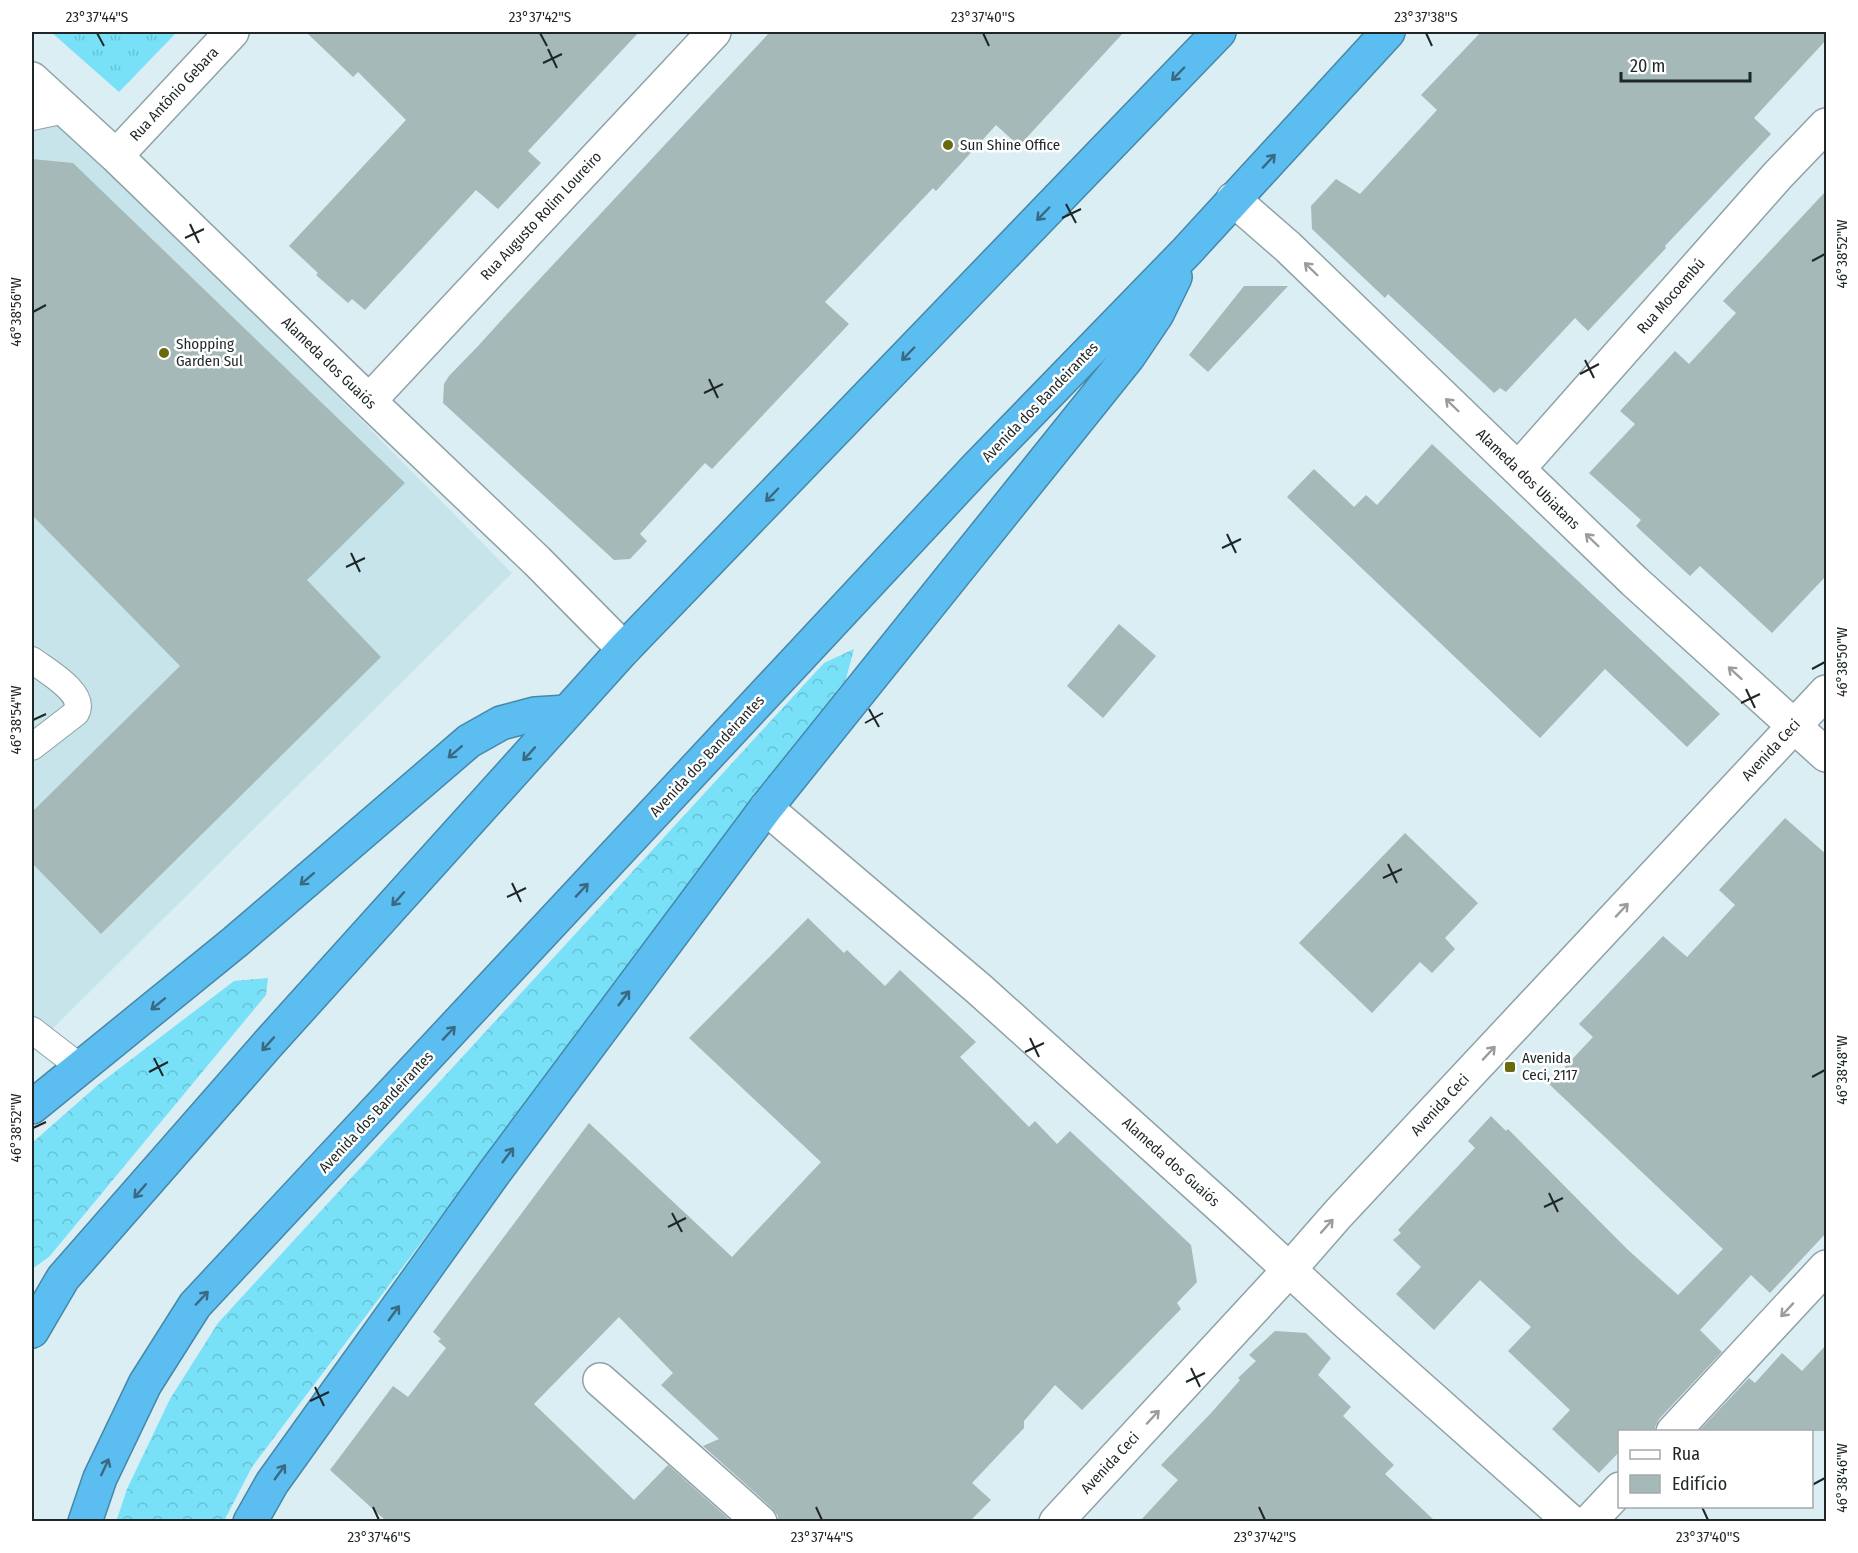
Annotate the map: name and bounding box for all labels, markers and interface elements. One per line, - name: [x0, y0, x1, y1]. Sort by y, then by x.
- text: 23°37'44"S: [66, 8, 128, 26]
- text: 23°37'42"S: [509, 8, 571, 26]
- text: 23°37'40"S: [951, 8, 1015, 26]
- text: 23°37'38"S: [1394, 8, 1458, 26]
- street label: Rua Antônio Gebara: [126, 43, 222, 145]
- scale bar: [1621, 45, 1750, 83]
- text: 20 m: [1630, 55, 1665, 77]
- one-way arrow: [1171, 66, 1186, 81]
- place label: Sun Shine Office: [960, 136, 1060, 154]
- marker: Sun Shine Office: [941, 138, 955, 152]
- street label: Rua Augusto Rolim Loureiro: [477, 148, 605, 284]
- one-way arrow: [1261, 154, 1275, 169]
- one-way arrow: [1036, 207, 1050, 222]
- text: 46°38'52"W: [1833, 220, 1851, 288]
- street label: Rua Mocoembú: [1633, 255, 1709, 337]
- one-way arrow: [1304, 262, 1319, 277]
- text: 46°38'56"W: [7, 277, 25, 347]
- street label: Alameda dos Guaiós: [278, 313, 380, 413]
- place label: Shopping Garden Sul: [176, 335, 243, 370]
- street label: Avenida dos Bandeirantes: [978, 338, 1102, 466]
- marker: Shopping Garden Sul: [157, 346, 171, 360]
- one-way arrow: [900, 347, 915, 362]
- one-way arrow: [1444, 397, 1459, 412]
- street label: Alameda dos Ubiatans: [1472, 425, 1584, 533]
- one-way arrow: [765, 487, 779, 502]
- one-way arrow: [1584, 533, 1599, 547]
- text: 46°38'50"W: [1833, 627, 1851, 697]
- one-way arrow: [1728, 666, 1743, 680]
- text: 46°38'54"W: [7, 686, 25, 754]
- street label: Avenida dos Bandeirantes: [646, 692, 768, 820]
- street label: Avenida Ceci: [1738, 716, 1804, 784]
- one-way arrow: [448, 745, 463, 759]
- one-way arrow: [522, 746, 536, 761]
- one-way arrow: [300, 872, 315, 886]
- one-way arrow: [575, 883, 589, 898]
- one-way arrow: [391, 891, 405, 906]
- one-way arrow: [1615, 903, 1629, 918]
- one-way arrow: [618, 991, 630, 1007]
- one-way arrow: [150, 997, 166, 1010]
- one-way arrow: [442, 1025, 456, 1040]
- text: 46°38'48"W: [1833, 1035, 1851, 1105]
- one-way arrow: [261, 1036, 275, 1051]
- one-way arrow: [1482, 1045, 1496, 1060]
- street label: Avenida dos Bandeirantes: [315, 1048, 437, 1176]
- place label: Avenida Ceci, 2117: [1522, 1049, 1577, 1084]
- marker: Avenida Ceci, 2117: [1503, 1060, 1517, 1074]
- street label: Avenida Ceci: [1407, 1071, 1473, 1139]
- text: 46°38'52"W: [7, 1094, 25, 1162]
- street label: Alameda dos Guaiós: [1119, 1114, 1223, 1210]
- one-way arrow: [501, 1147, 514, 1163]
- one-way arrow: [133, 1183, 147, 1198]
- one-way arrow: [1321, 1218, 1334, 1234]
- one-way arrow: [195, 1291, 209, 1306]
- one-way arrow: [1779, 1302, 1794, 1317]
- one-way arrow: [388, 1306, 400, 1322]
- one-way arrow: [1145, 1410, 1159, 1425]
- street label: Avenida Ceci: [1077, 1429, 1143, 1497]
- legend: [1618, 1430, 1813, 1508]
- text: Rua: [1672, 1443, 1700, 1465]
- text: 46°38'46"W: [1833, 1443, 1851, 1513]
- one-way arrow: [100, 1458, 112, 1476]
- one-way arrow: [274, 1464, 286, 1480]
- text: Edifício: [1672, 1473, 1727, 1495]
- text: 23°37'46"S: [347, 1528, 411, 1546]
- text: 23°37'44"S: [791, 1528, 853, 1546]
- text: 23°37'42"S: [1234, 1528, 1296, 1546]
- text: 23°37'40"S: [1676, 1528, 1740, 1546]

